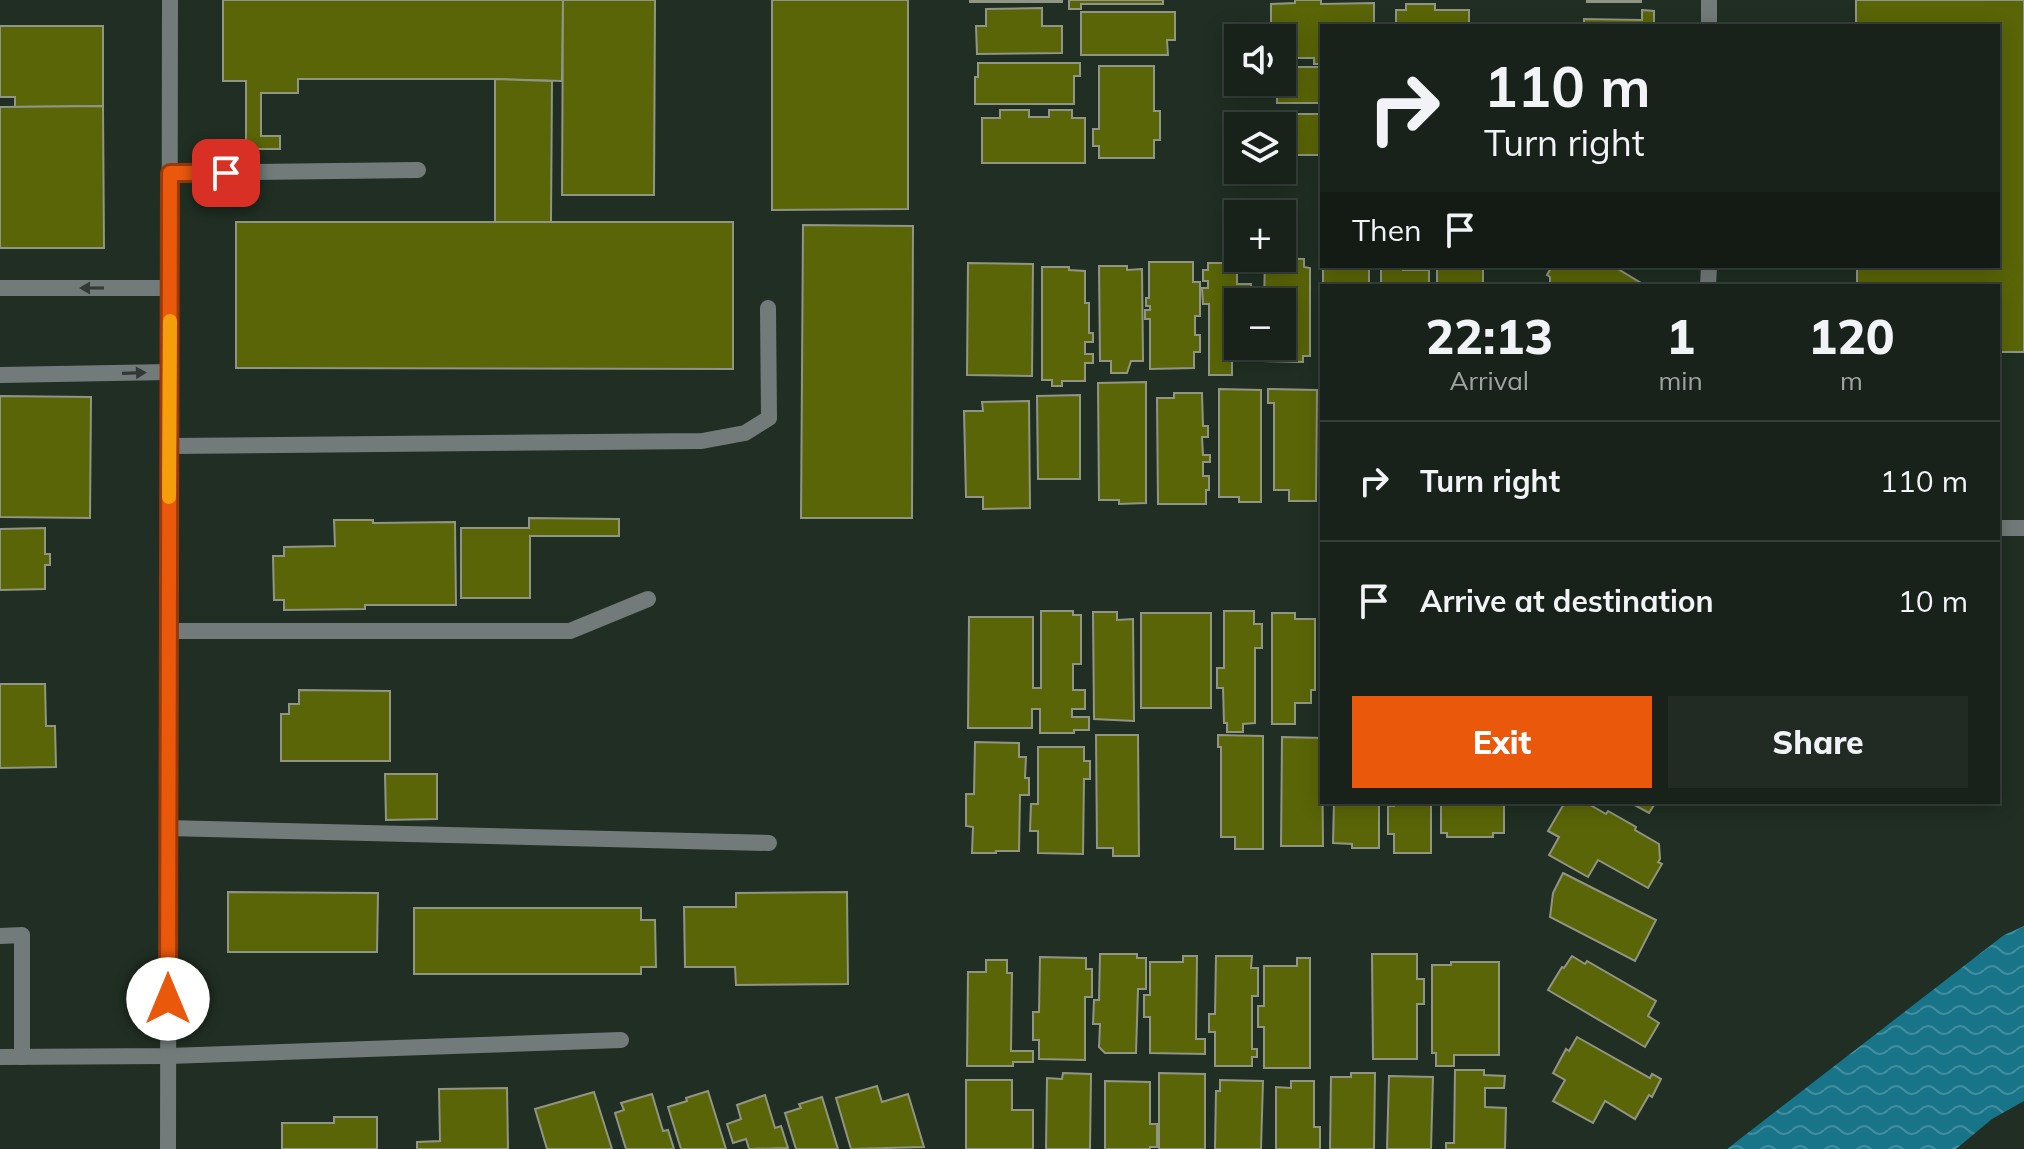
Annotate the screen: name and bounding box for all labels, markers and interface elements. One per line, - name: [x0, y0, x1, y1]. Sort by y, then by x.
- map controls: [1224, 24, 1296, 360]
- button: sound: [1224, 24, 1296, 96]
- text: 110 m: [1484, 51, 1651, 121]
- icon: right: [1352, 56, 1456, 160]
- button: layers: [1224, 112, 1296, 184]
- text: Turn right: [1484, 120, 1645, 165]
- pin: [192, 139, 260, 207]
- icon: arrive: [204, 151, 248, 195]
- button: +: [1224, 200, 1296, 272]
- icon: arrive: [1438, 208, 1482, 252]
- text: Then: [1352, 211, 1422, 249]
- one-way arrow: [79, 282, 104, 294]
- button: −: [1224, 288, 1296, 360]
- text: 22:13: [1425, 306, 1553, 366]
- text: 1: [1666, 306, 1695, 366]
- text: 120: [1808, 306, 1895, 366]
- text: Arrival: [1449, 364, 1529, 397]
- text: min: [1659, 364, 1703, 397]
- text: m: [1840, 364, 1863, 397]
- one-way arrow: [122, 366, 147, 379]
- icon: right: [1352, 459, 1396, 503]
- text: Turn right: [1420, 462, 1560, 500]
- text: 110 m: [1880, 462, 1968, 500]
- icon: arrive: [1352, 579, 1396, 623]
- text: Arrive at destination: [1420, 582, 1714, 620]
- text: 10 m: [1898, 582, 1968, 620]
- button: Exit: [1352, 696, 1652, 788]
- button: Share: [1668, 696, 1968, 788]
- position arrow: [126, 957, 210, 1041]

